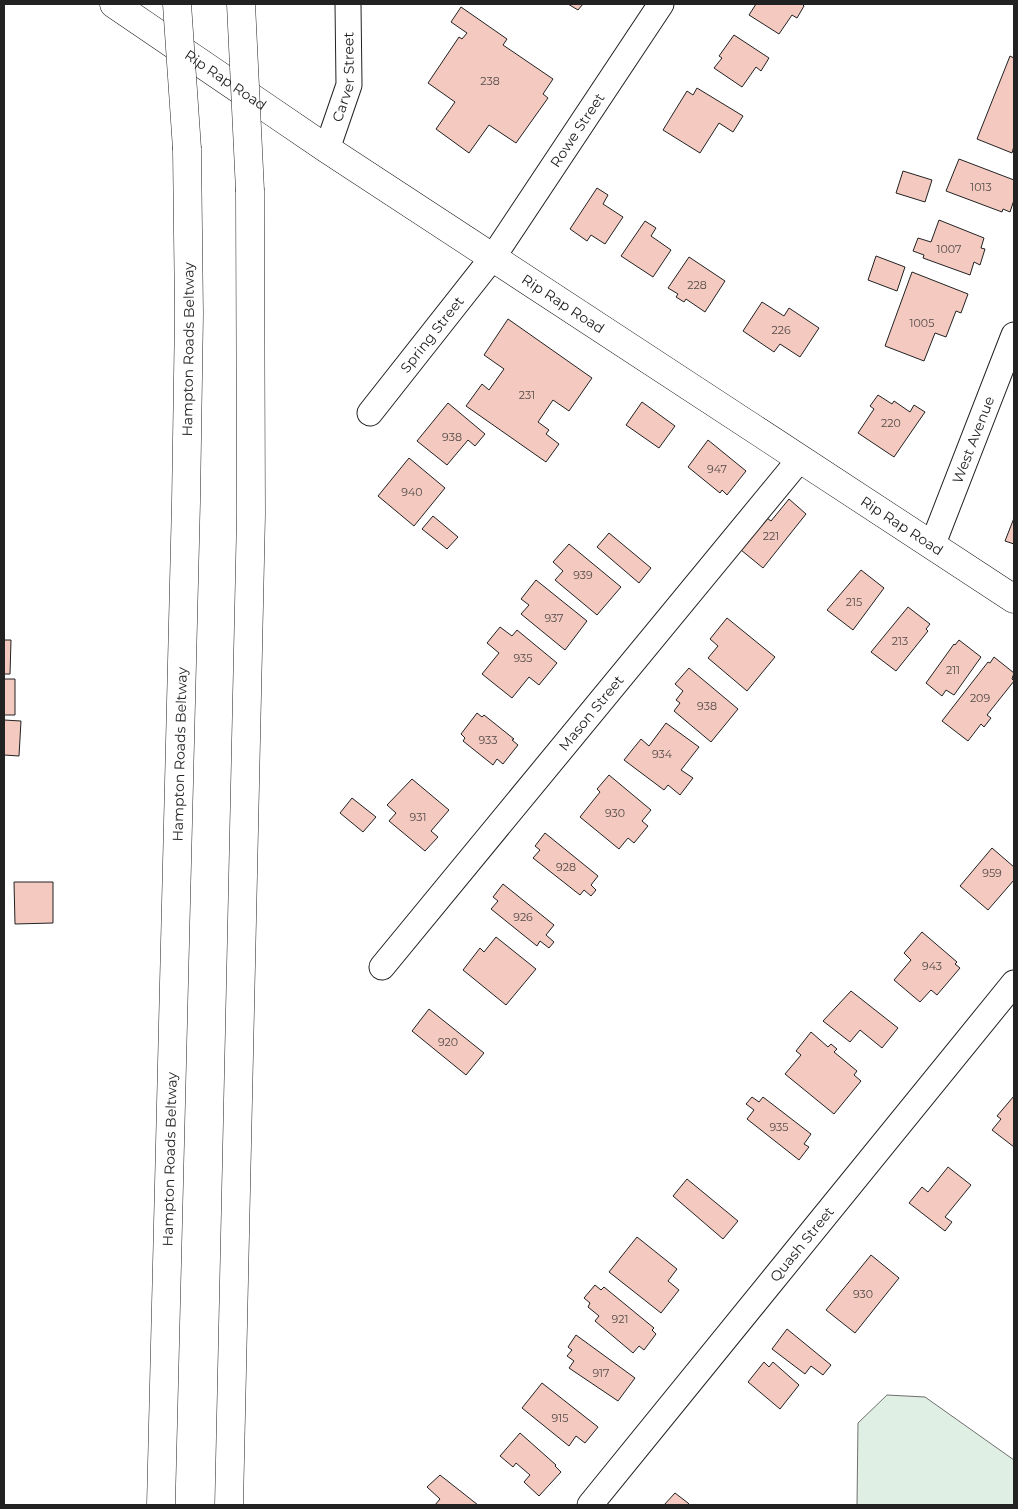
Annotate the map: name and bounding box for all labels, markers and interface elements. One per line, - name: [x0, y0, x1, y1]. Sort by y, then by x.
- street label: Carver Street: [328, 32, 358, 124]
- street label: Rip Rap Road: [181, 46, 270, 114]
- house number: 238: [480, 74, 500, 88]
- street label: Rowe Street: [546, 89, 609, 171]
- house number: 1013: [970, 180, 992, 194]
- house number: 1007: [937, 242, 961, 256]
- street label: Hampton Roads Beltway: [178, 262, 198, 437]
- street label: Rip Rap Road: [518, 270, 608, 337]
- house number: 228: [687, 278, 707, 292]
- street label: Spring Street: [396, 292, 468, 376]
- house number: 1005: [910, 316, 934, 330]
- house number: 226: [771, 323, 791, 337]
- house number: 231: [519, 388, 535, 402]
- street label: West Avenue: [948, 393, 998, 486]
- house number: 220: [881, 416, 901, 430]
- house number: 938: [442, 430, 462, 444]
- house number: 947: [707, 462, 727, 476]
- house number: 940: [401, 485, 423, 499]
- street label: Rip Rap Road: [857, 492, 947, 559]
- house number: 221: [763, 529, 779, 543]
- house number: 939: [573, 568, 593, 582]
- house number: 215: [846, 595, 862, 609]
- house number: 937: [544, 611, 564, 625]
- house number: 213: [892, 634, 908, 648]
- house number: 935: [514, 651, 532, 665]
- house number: 211: [946, 663, 960, 677]
- street label: Hampton Roads Beltway: [169, 666, 191, 842]
- street label: Mason Street: [555, 671, 628, 754]
- house number: 209: [970, 691, 990, 705]
- house number: 938: [697, 699, 717, 713]
- house number: 933: [479, 733, 497, 747]
- house number: 934: [652, 747, 673, 761]
- house number: 930: [605, 806, 625, 820]
- house number: 931: [410, 810, 426, 824]
- house number: 928: [556, 860, 576, 874]
- house number: 959: [982, 866, 1002, 880]
- house number: 926: [513, 910, 533, 924]
- house number: 943: [922, 959, 942, 973]
- house number: 920: [438, 1035, 458, 1049]
- street label: Hampton Roads Beltway: [158, 1071, 181, 1246]
- house number: 935: [770, 1120, 788, 1134]
- street label: Quash Street: [766, 1203, 838, 1285]
- house number: 930: [853, 1287, 873, 1301]
- house number: 921: [612, 1312, 628, 1326]
- house number: 917: [592, 1366, 610, 1380]
- house number: 915: [552, 1411, 568, 1425]

